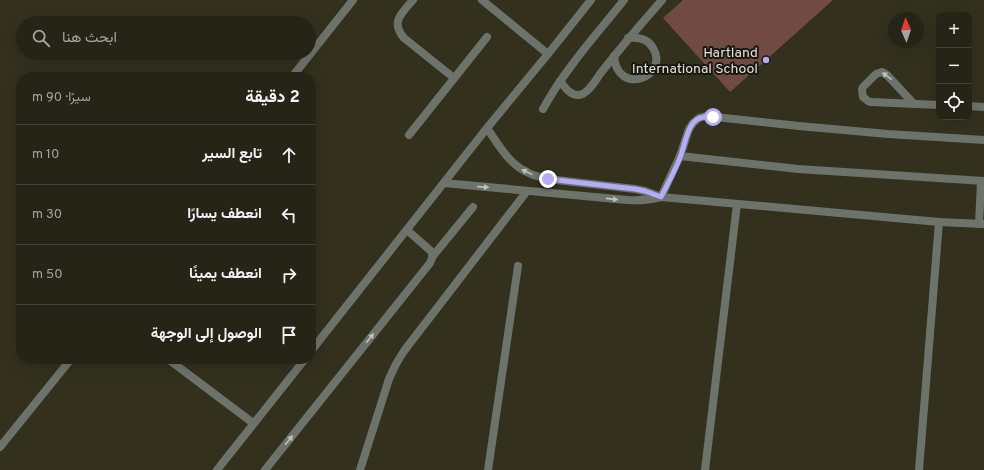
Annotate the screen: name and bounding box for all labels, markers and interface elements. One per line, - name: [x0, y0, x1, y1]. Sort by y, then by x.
- north arrow: [888, 12, 924, 48]
- map controls: [936, 12, 972, 120]
- button: +: [936, 12, 972, 48]
- search box: [16, 16, 316, 60]
- icon: search: [30, 27, 52, 49]
- text: ابحث هنا: [62, 29, 117, 48]
- place label: Hartland International School: [632, 45, 758, 78]
- button: −: [936, 48, 972, 84]
- marker: Hartland International School: [761, 55, 771, 65]
- one-way arrow: [881, 72, 892, 80]
- button: locate: [936, 84, 972, 120]
- text: 2 دقيقة: [245, 87, 300, 109]
- text: سيرًا · 90 m: [32, 90, 91, 106]
- route start: [704, 108, 722, 126]
- icon: ahead: [278, 144, 300, 166]
- text: تابع السير: [202, 145, 262, 164]
- text: 10 m: [32, 147, 59, 163]
- one-way arrow: [521, 169, 533, 175]
- route end: [539, 170, 557, 188]
- one-way arrow: [477, 183, 489, 190]
- one-way arrow: [606, 196, 618, 202]
- icon: left: [278, 204, 300, 226]
- text: انعطف يسارًا: [187, 205, 262, 224]
- text: 30 m: [32, 207, 62, 223]
- icon: right: [278, 264, 300, 286]
- text: انعطف يمينًا: [189, 265, 262, 284]
- text: 50 m: [32, 267, 62, 283]
- icon: arrive: [278, 324, 300, 346]
- text: الوصول إلى الوجهة: [151, 325, 262, 344]
- one-way arrow: [366, 332, 375, 343]
- one-way arrow: [285, 434, 294, 445]

